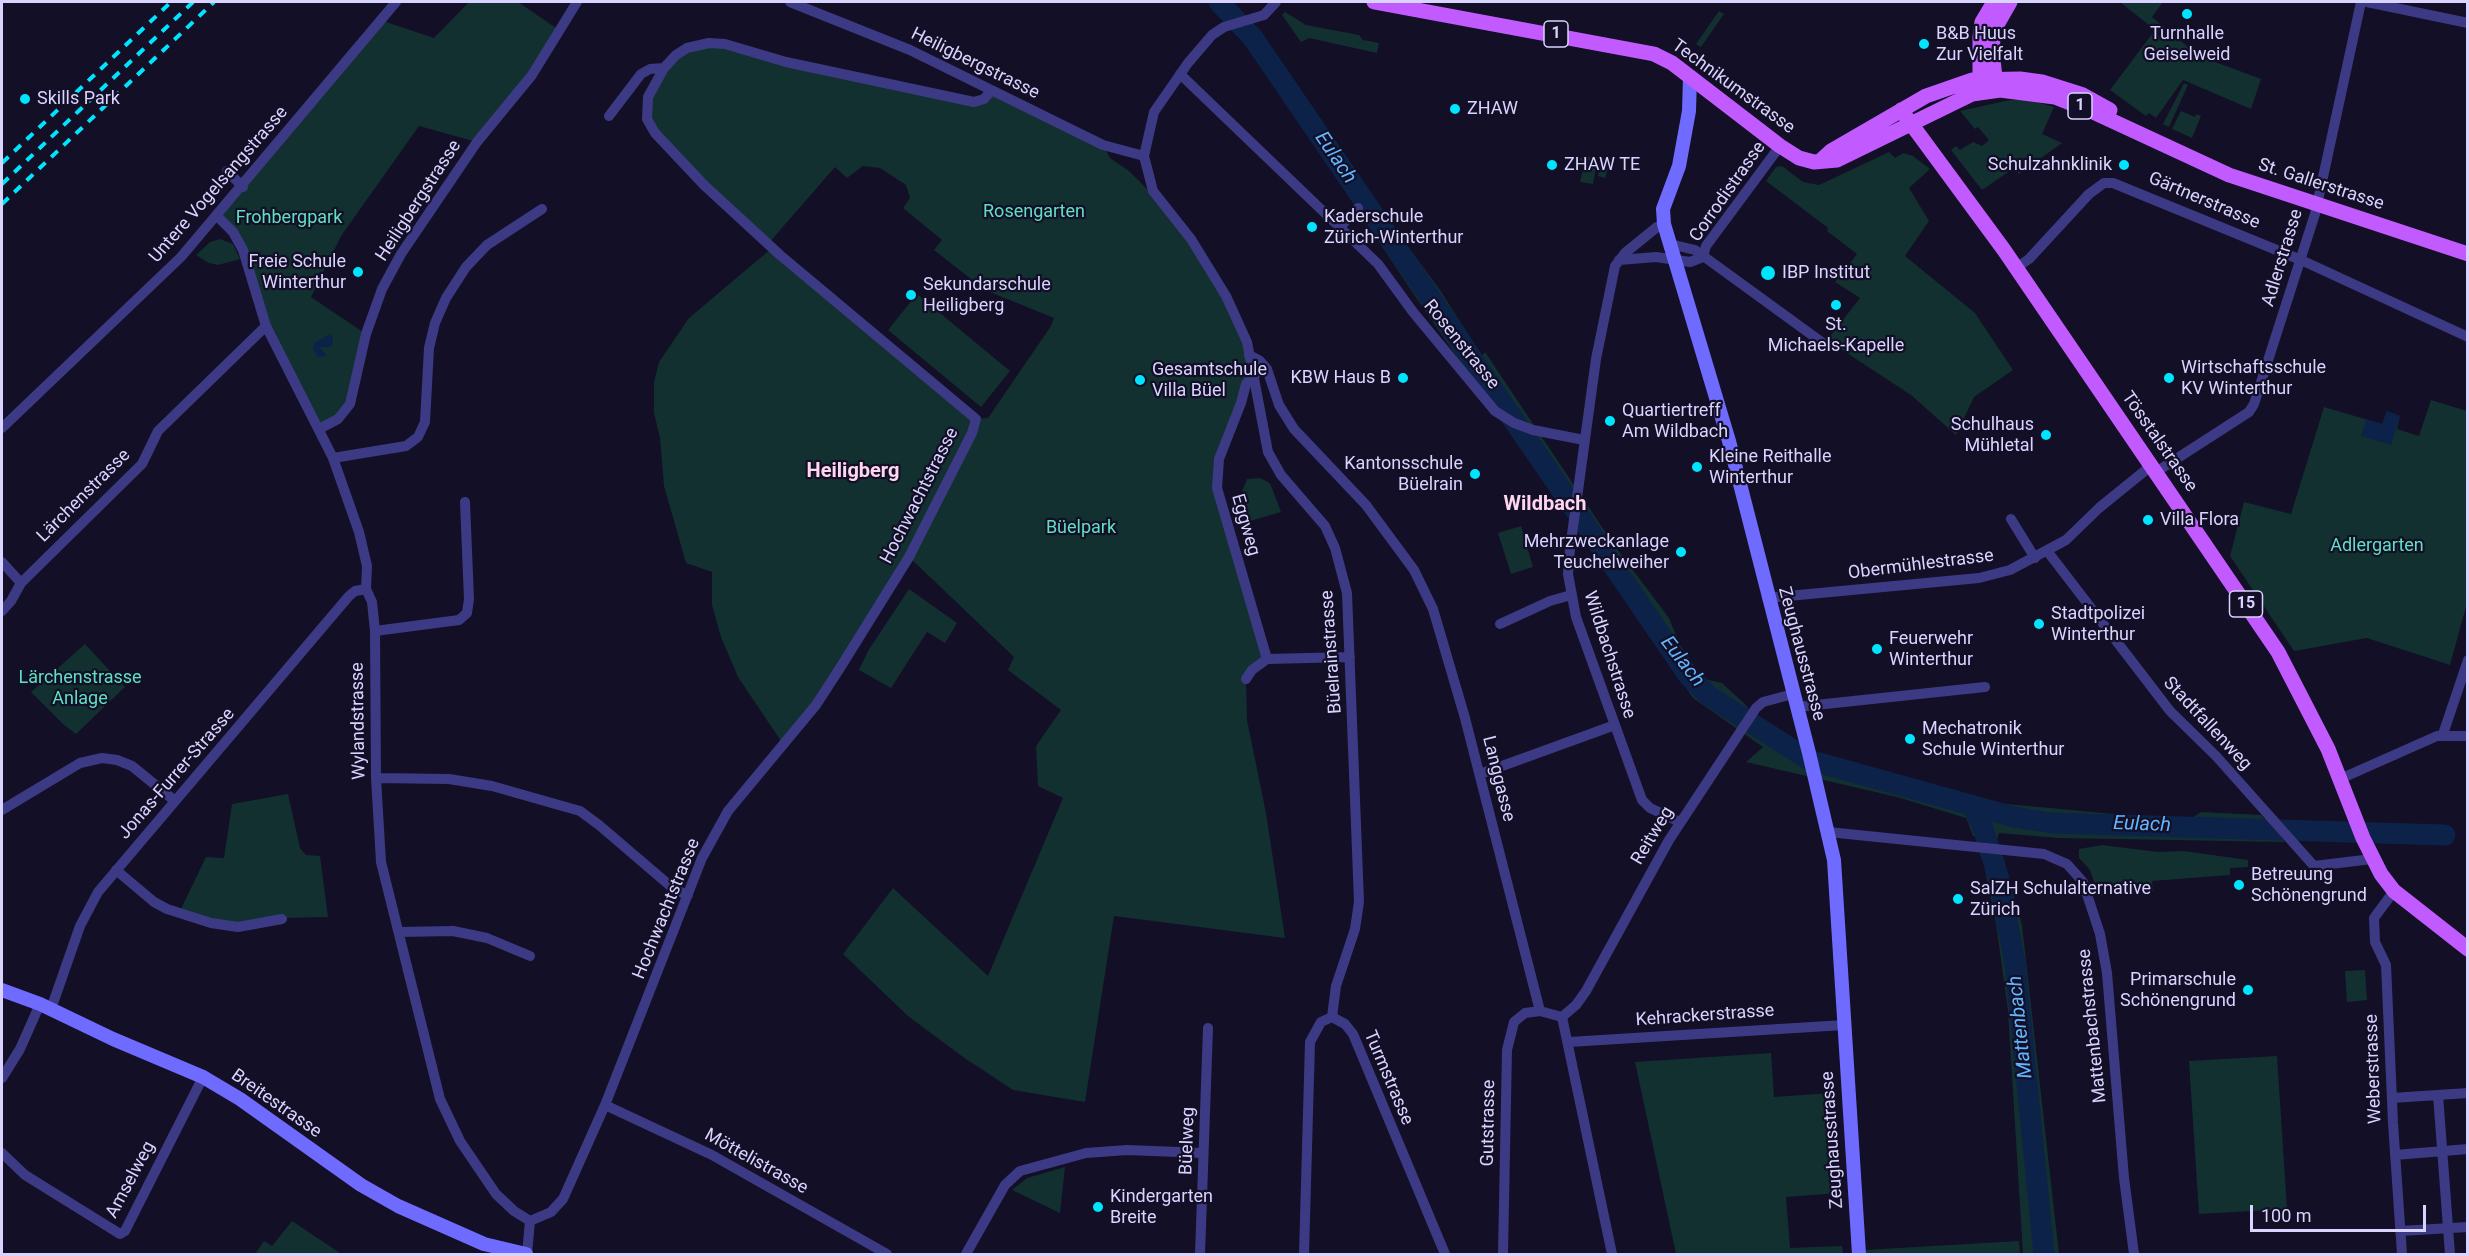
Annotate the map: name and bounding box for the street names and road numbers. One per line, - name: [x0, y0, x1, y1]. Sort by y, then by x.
- road number: 1: [1544, 21, 1568, 47]
- street label: Heiligbergstrasse: [907, 24, 1043, 104]
- street label: Technikumstrasse: [1667, 35, 1799, 139]
- road number: 1: [2068, 93, 2092, 119]
- street label: Untere Vogelsangstrasse: [145, 102, 293, 268]
- street label: Heiligbergstrasse: [372, 136, 466, 266]
- street label: Corrodistrasse: [1685, 138, 1771, 246]
- street label: St. Gallerstrasse: [2255, 154, 2387, 216]
- street label: Gärtnerstrasse: [2145, 168, 2263, 234]
- street label: Adlerstrasse: [2258, 207, 2308, 309]
- street label: Rosenstrasse: [1418, 296, 1504, 394]
- street label: Tösstalstrasse: [2116, 388, 2202, 496]
- street label: Hochwachtstrasse: [876, 424, 964, 568]
- street label: Lärchenstrasse: [33, 445, 135, 547]
- street label: Eggweg: [1226, 492, 1264, 558]
- street label: Obermühlestrasse: [1847, 545, 1995, 585]
- street label: Zeughausstrasse: [1773, 585, 1829, 723]
- street label: Wildbachstrasse: [1578, 588, 1640, 722]
- street label: Büelrainstrasse: [1317, 590, 1347, 714]
- road number: 15: [2230, 591, 2262, 617]
- street label: Wylandstrasse: [347, 662, 371, 780]
- street label: Stadtfallenweg: [2158, 673, 2256, 775]
- street label: Jonas-Furrer-Strasse: [114, 704, 240, 844]
- street label: Langgasse: [1477, 734, 1519, 824]
- street label: Reitweg: [1627, 803, 1679, 869]
- street label: Hochwachtstrasse: [629, 835, 705, 983]
- street label: Mattenbachstrasse: [2074, 948, 2112, 1104]
- street label: Kehrackerstrasse: [1635, 1000, 1775, 1032]
- street label: Weberstrasse: [2361, 1014, 2387, 1124]
- street label: Turmstrasse: [1358, 1027, 1418, 1129]
- street label: Breitestrasse: [227, 1065, 325, 1143]
- street label: Zeughausstrasse: [1817, 1070, 1849, 1210]
- street label: Gutstrasse: [1477, 1079, 1501, 1167]
- street label: Büelweg: [1176, 1107, 1200, 1175]
- street label: Möttelistrasse: [701, 1125, 811, 1199]
- street label: Amselweg: [102, 1138, 160, 1222]

